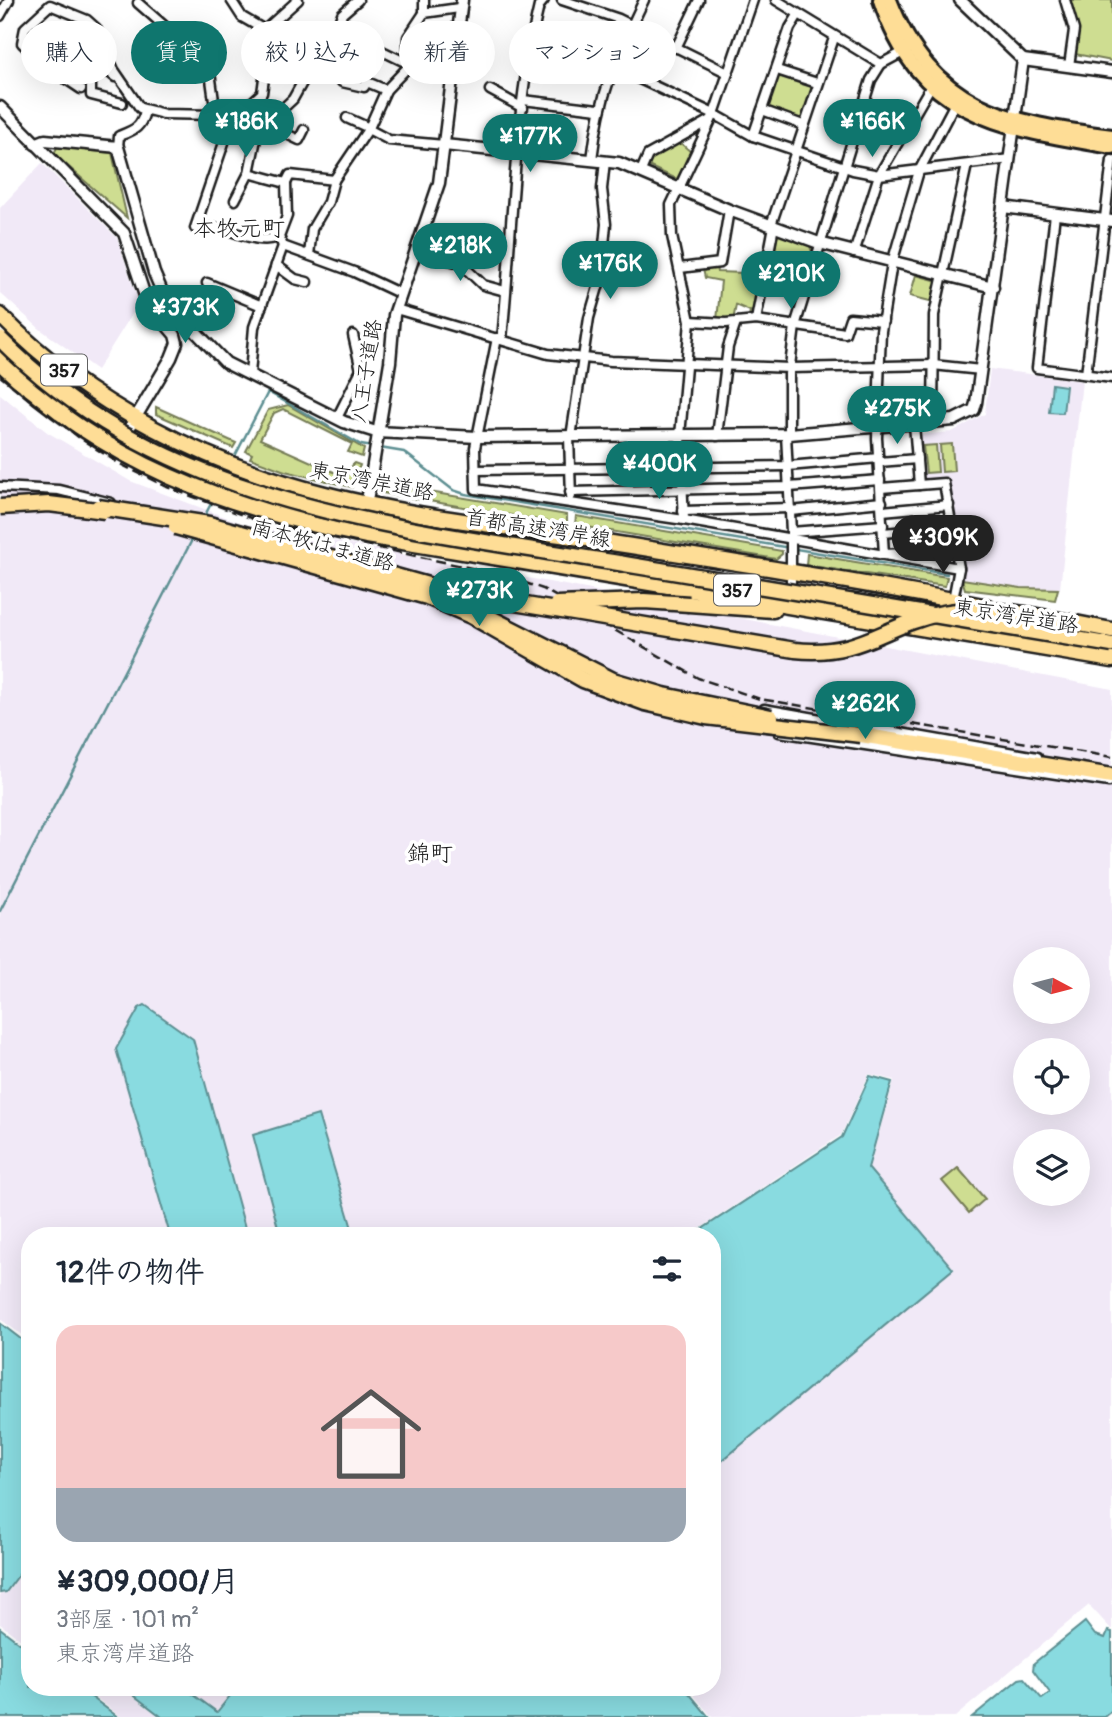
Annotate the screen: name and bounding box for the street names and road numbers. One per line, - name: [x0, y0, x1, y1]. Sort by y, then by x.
- street label: 八王子道路: [345, 317, 388, 425]
- road number: 357: [41, 354, 87, 386]
- street label: 東京湾岸道路: [307, 456, 436, 507]
- street label: 首都高速湾岸線: [463, 504, 613, 553]
- street label: 南本牧はま道路: [248, 513, 397, 578]
- road number: 357: [714, 575, 760, 606]
- street label: 東京湾岸道路: [952, 593, 1080, 640]

